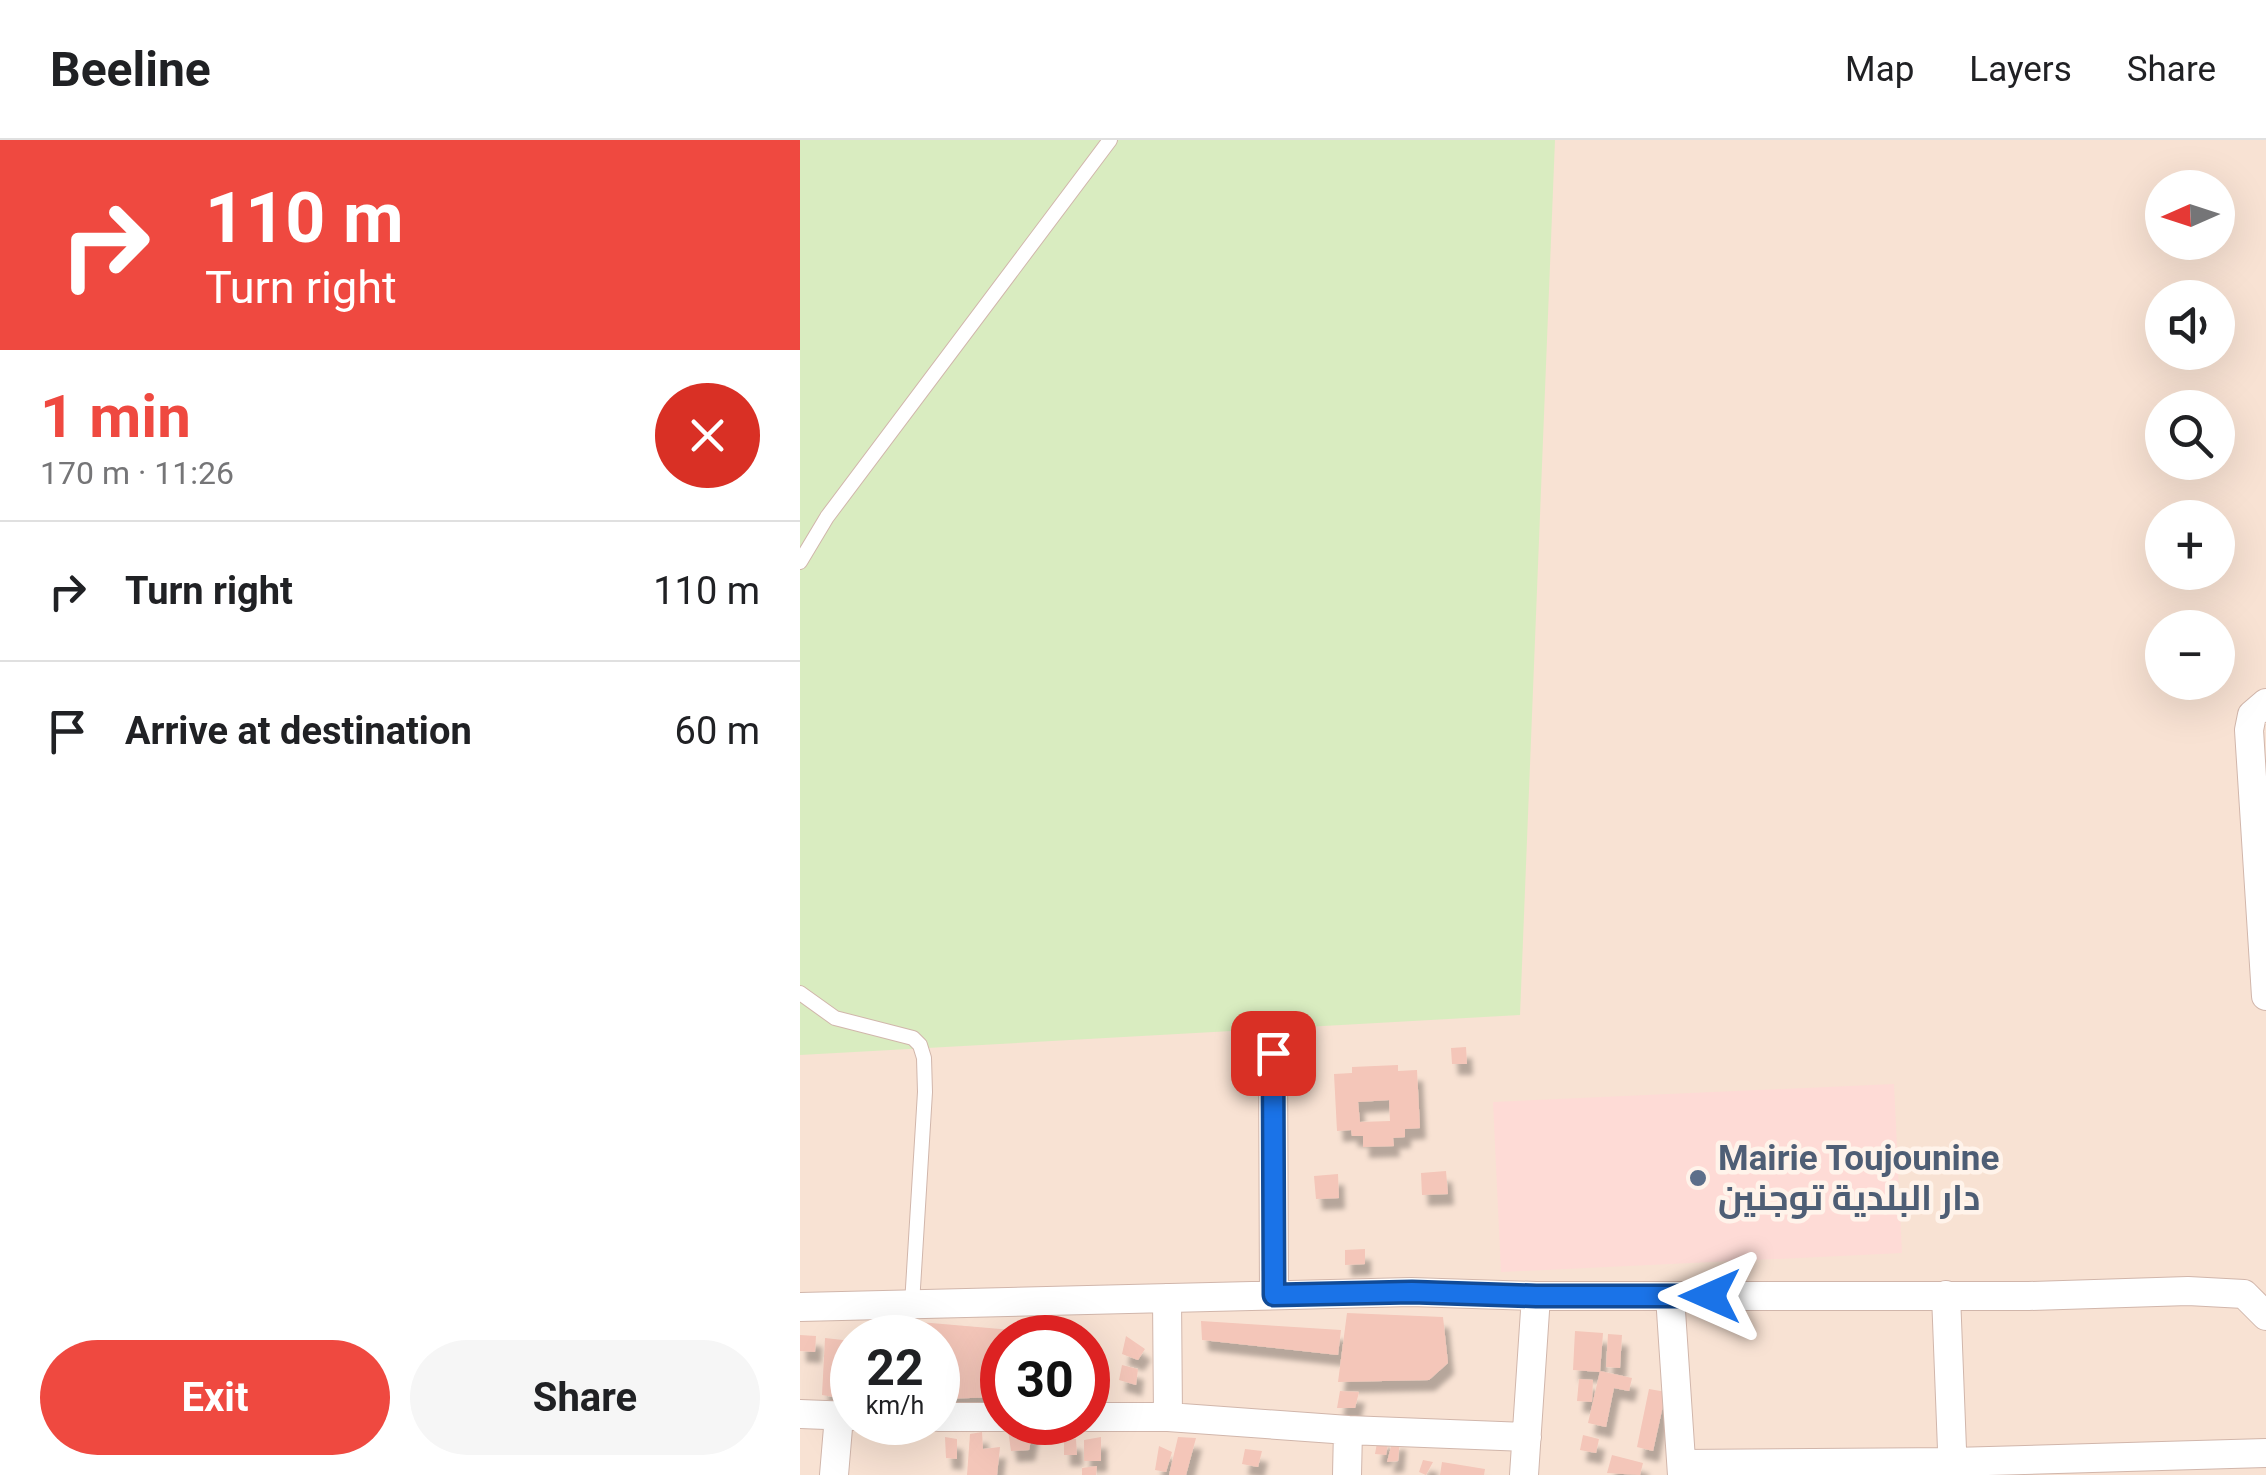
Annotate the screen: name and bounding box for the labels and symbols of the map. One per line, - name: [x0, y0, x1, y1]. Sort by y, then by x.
- north arrow: [2145, 170, 2235, 260]
- pin: [1231, 1011, 1316, 1096]
- place label: Mairie Toujounine دار البلدية توجنين: [1718, 1138, 1999, 1219]
- marker: Mairie Toujounine دار البلدية توجنين: [1687, 1167, 1709, 1189]
- position arrow: [1658, 1244, 1762, 1348]
- speed limit sign: 30: [980, 1315, 1110, 1445]

